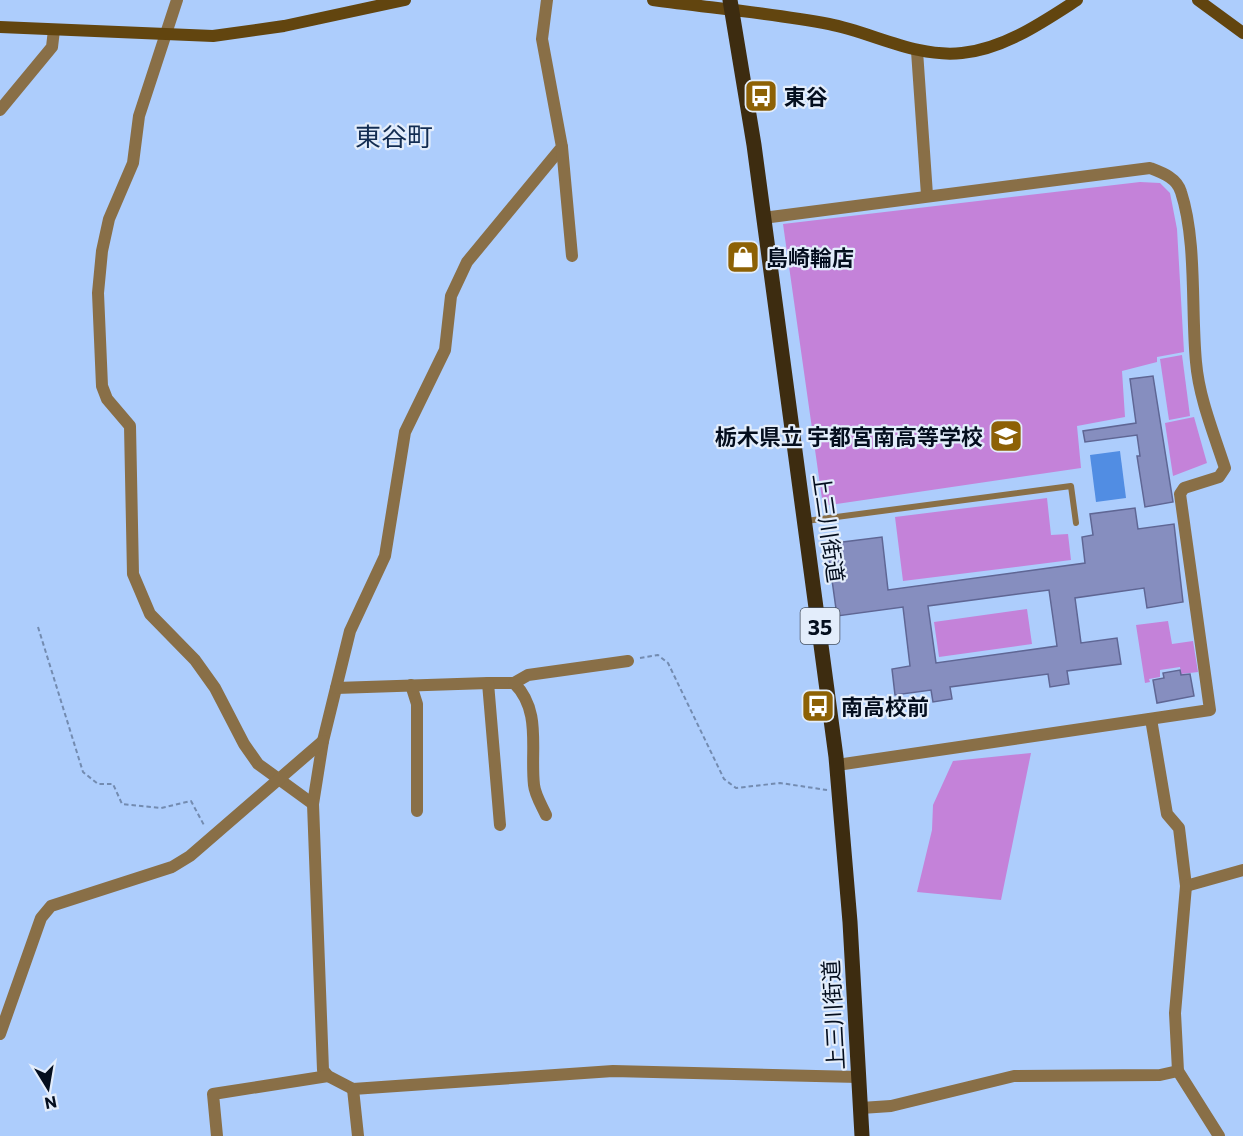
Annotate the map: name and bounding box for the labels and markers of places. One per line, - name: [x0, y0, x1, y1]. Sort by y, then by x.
- bus stop icon: 東谷: [743, 78, 779, 114]
- place label: 東谷: [784, 83, 828, 110]
- shop icon: 島崎輪店: [725, 239, 761, 275]
- place label: 島崎輪店: [766, 244, 854, 271]
- school or university icon: 栃木県立 宇都宮南高等学校: [988, 418, 1024, 454]
- place label: 栃木県立 宇都宮南高等学校: [715, 423, 983, 450]
- bus stop icon: 南高校前: [800, 688, 836, 724]
- place label: 南高校前: [841, 693, 929, 720]

